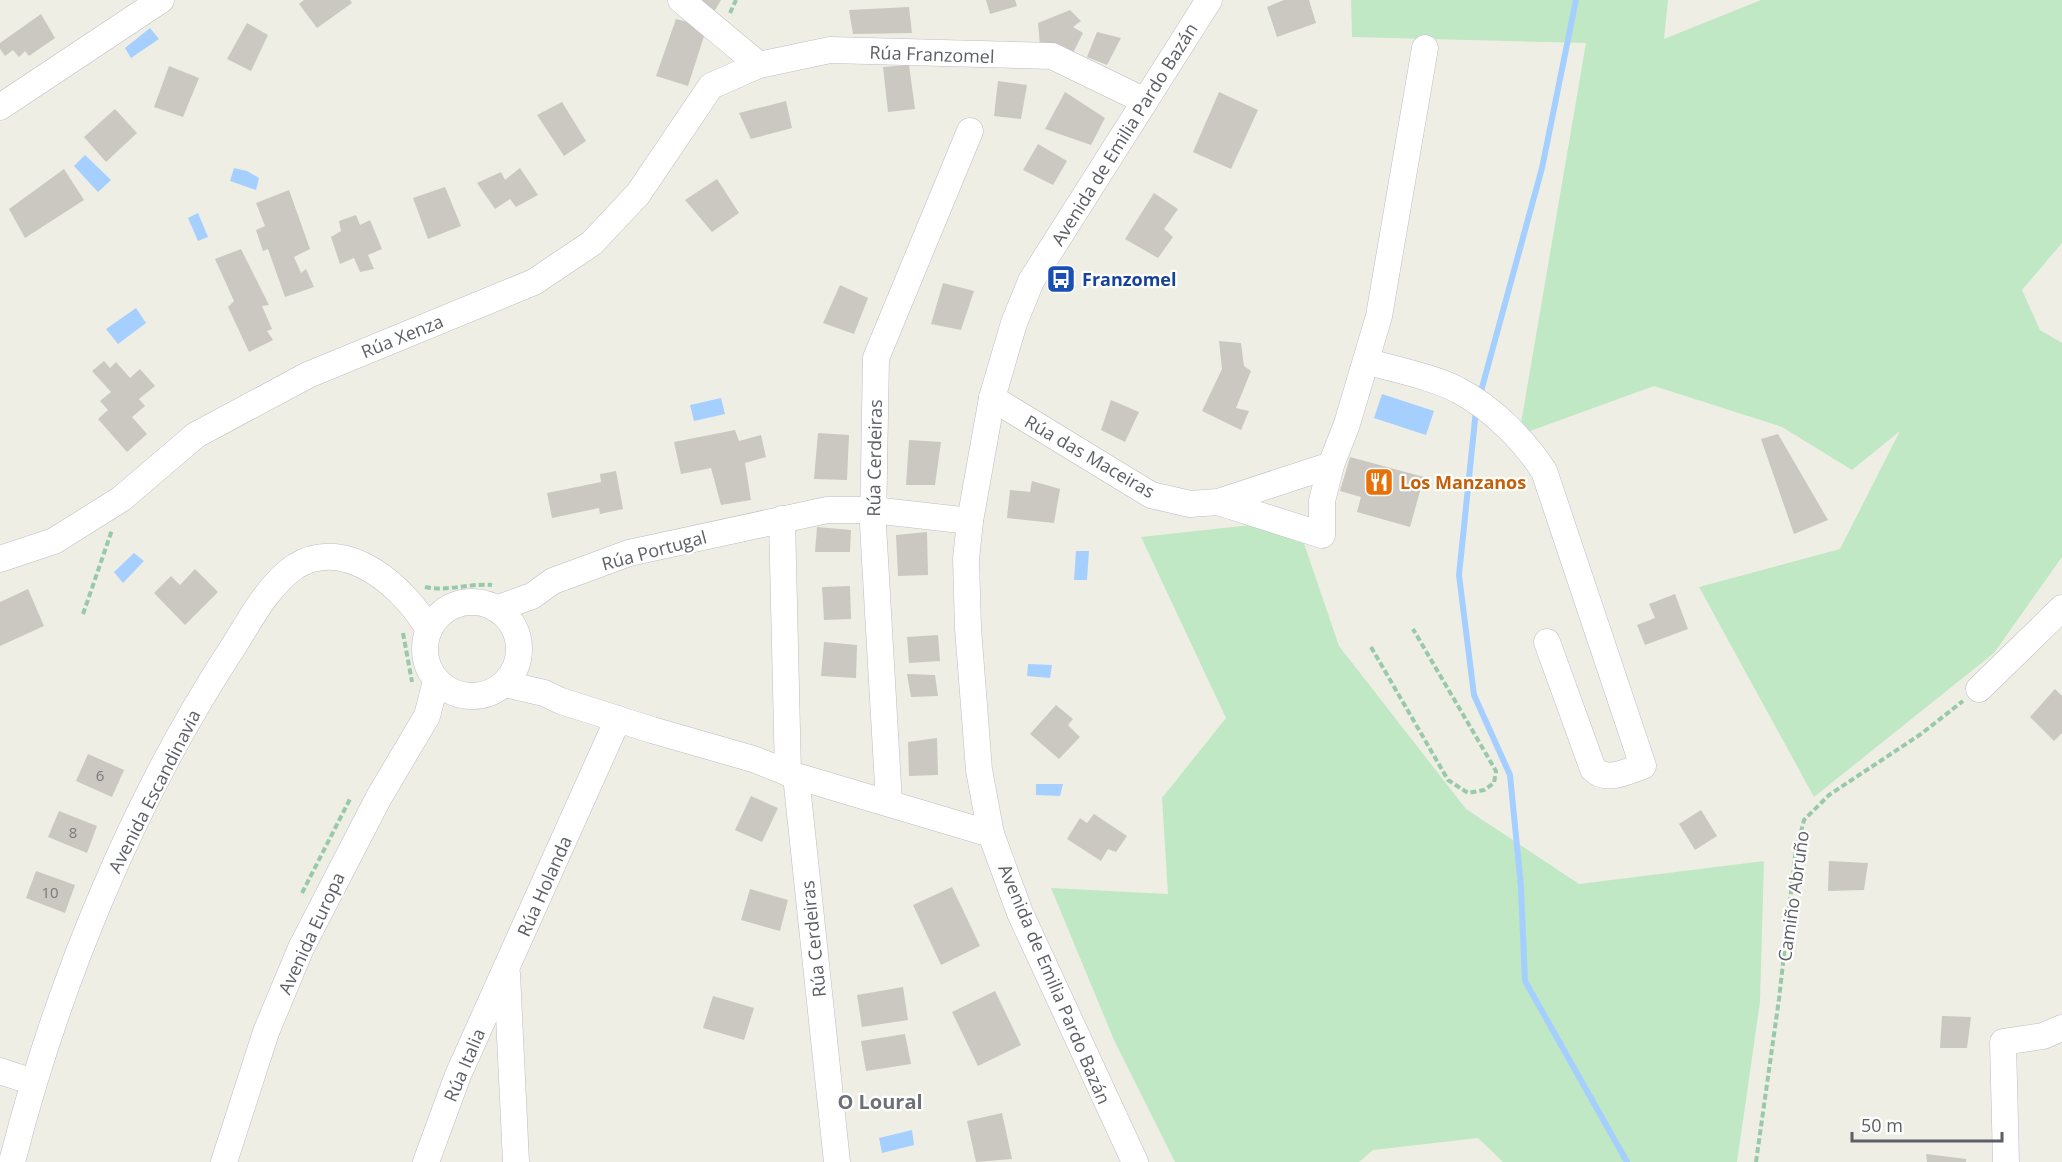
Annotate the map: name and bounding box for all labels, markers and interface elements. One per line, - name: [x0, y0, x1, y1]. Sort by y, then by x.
- street label: Avenida de Emilia Pardo Bazán: [1045, 18, 1203, 250]
- street label: Rúa Franzomel: [869, 40, 995, 68]
- bus stop icon: Franzomel: [1045, 263, 1077, 295]
- place label: Franzomel: [1082, 267, 1176, 291]
- street label: Rúa Xenza: [357, 309, 447, 363]
- street label: Rúa Cerdeiras: [861, 399, 887, 517]
- street label: Rúa das Maceiras: [1021, 409, 1159, 503]
- restaurant icon: Los Manzanos: [1363, 466, 1395, 498]
- place label: Los Manzanos: [1400, 470, 1526, 494]
- street label: Rúa Portugal: [599, 524, 709, 576]
- street label: Avenida Escandinavia: [102, 705, 206, 877]
- house number: 6: [96, 765, 104, 785]
- house number: 8: [69, 822, 77, 842]
- street label: Camiño Abruño: [1772, 829, 1814, 963]
- street label: Rúa Holanda: [511, 832, 577, 940]
- street label: Avenida de Emilia Pardo Bazán: [993, 860, 1117, 1108]
- street label: Avenida Europa: [272, 868, 350, 998]
- street label: Rúa Cerdeiras: [795, 879, 831, 999]
- house number: 10: [41, 882, 59, 902]
- street label: Rúa Italia: [438, 1025, 490, 1105]
- district label: O Loural: [837, 1088, 923, 1115]
- scale bar: [1852, 1105, 2002, 1143]
- text: 50 m: [1861, 1113, 1903, 1137]

